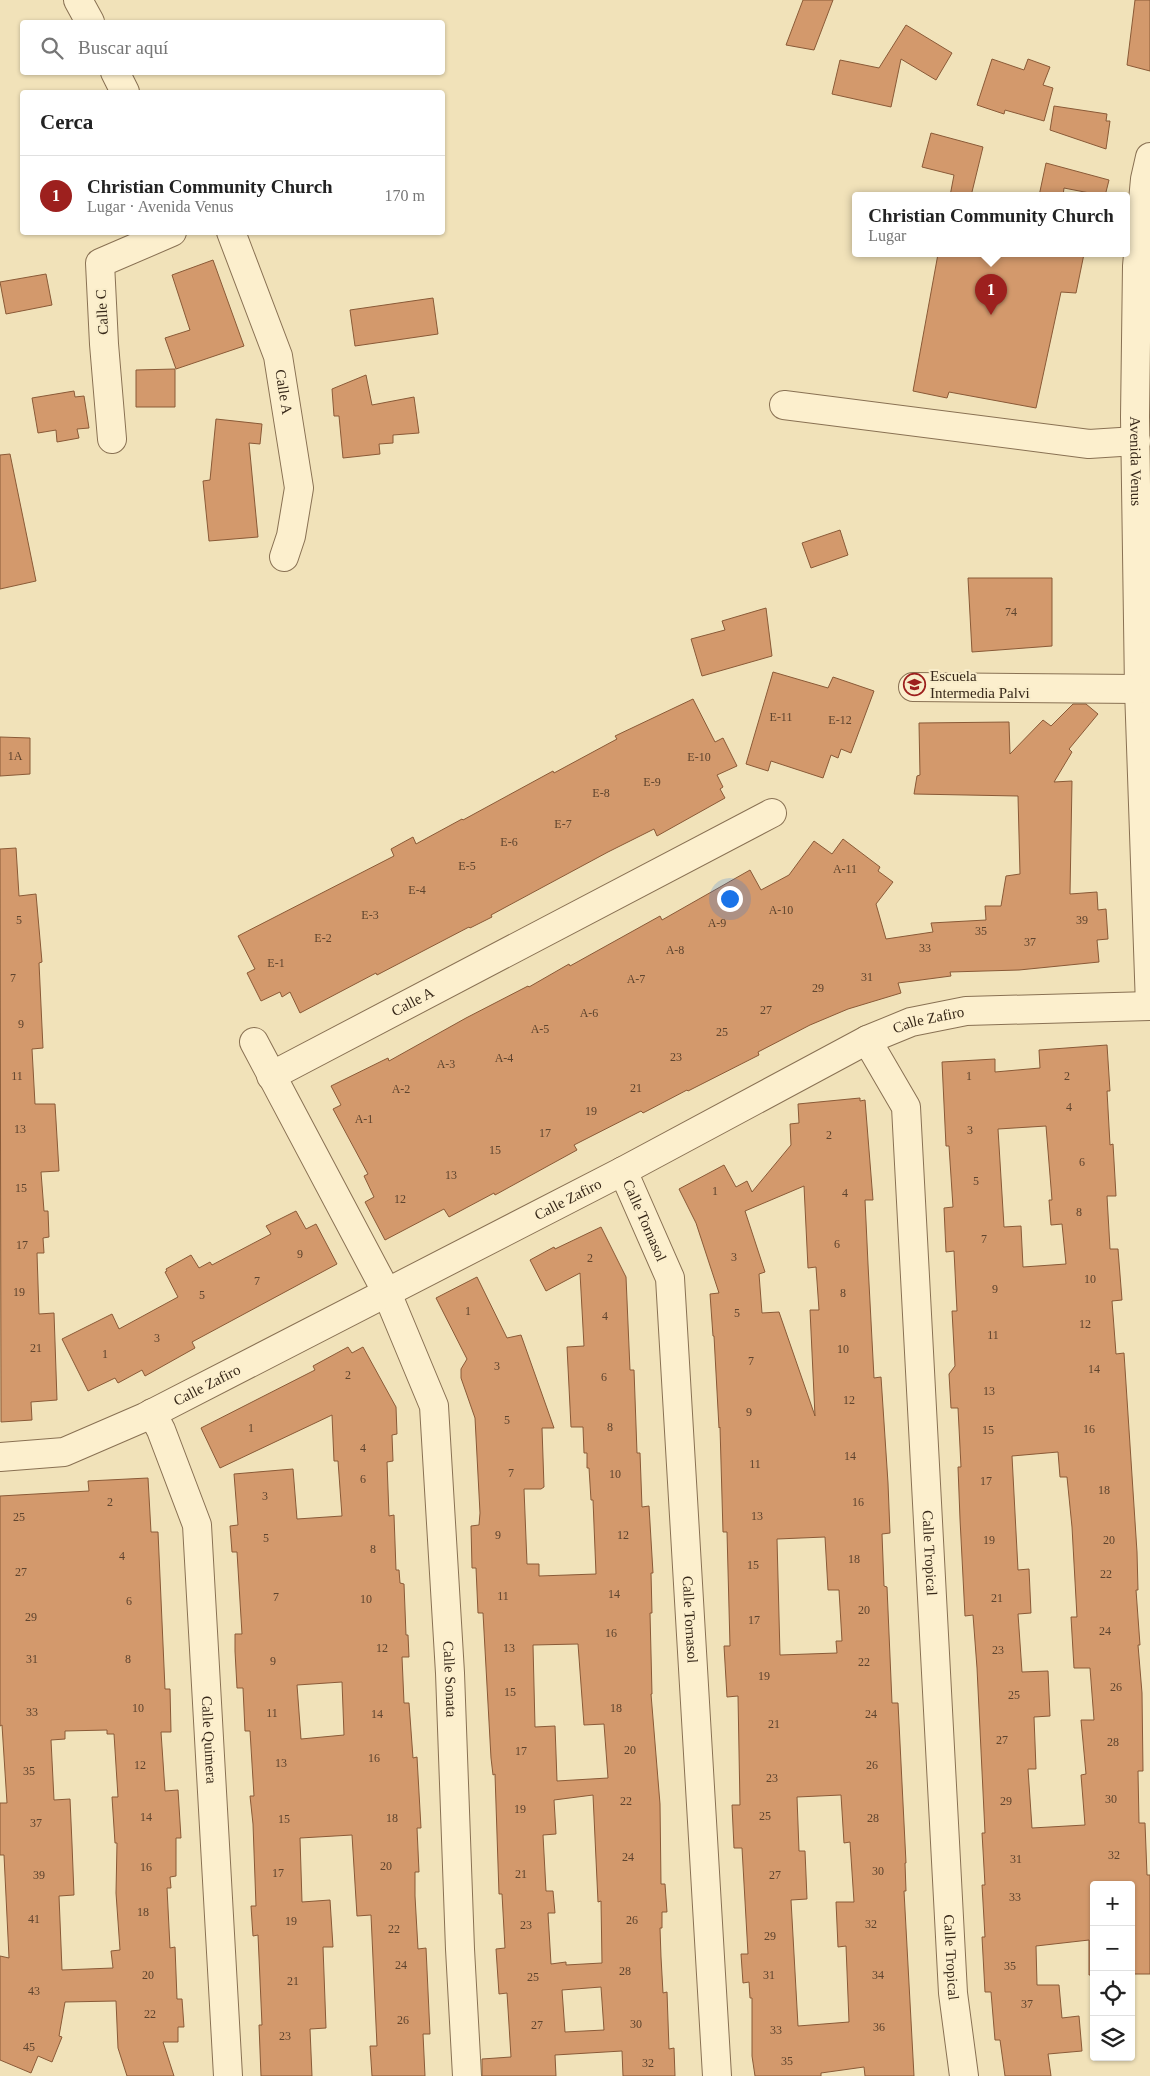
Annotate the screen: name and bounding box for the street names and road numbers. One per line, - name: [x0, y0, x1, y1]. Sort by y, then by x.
- street label: Calle C: [93, 289, 111, 335]
- street label: Calle A: [272, 368, 295, 416]
- street label: Avenida Venus: [1127, 416, 1144, 506]
- street label: Calle A: [389, 984, 437, 1019]
- street label: Calle Zafiro: [890, 1004, 966, 1037]
- street label: Calle Zafiro: [532, 1176, 604, 1223]
- street label: Calle Tornasol: [620, 1177, 670, 1264]
- street label: Calle Zafiro: [171, 1361, 243, 1409]
- street label: Calle Tropical: [919, 1510, 940, 1596]
- street label: Calle Tornasol: [680, 1575, 701, 1664]
- street label: Calle Sonata: [440, 1640, 460, 1718]
- street label: Calle Quimera: [199, 1695, 220, 1785]
- street label: Calle Tropical: [941, 1914, 962, 2001]

